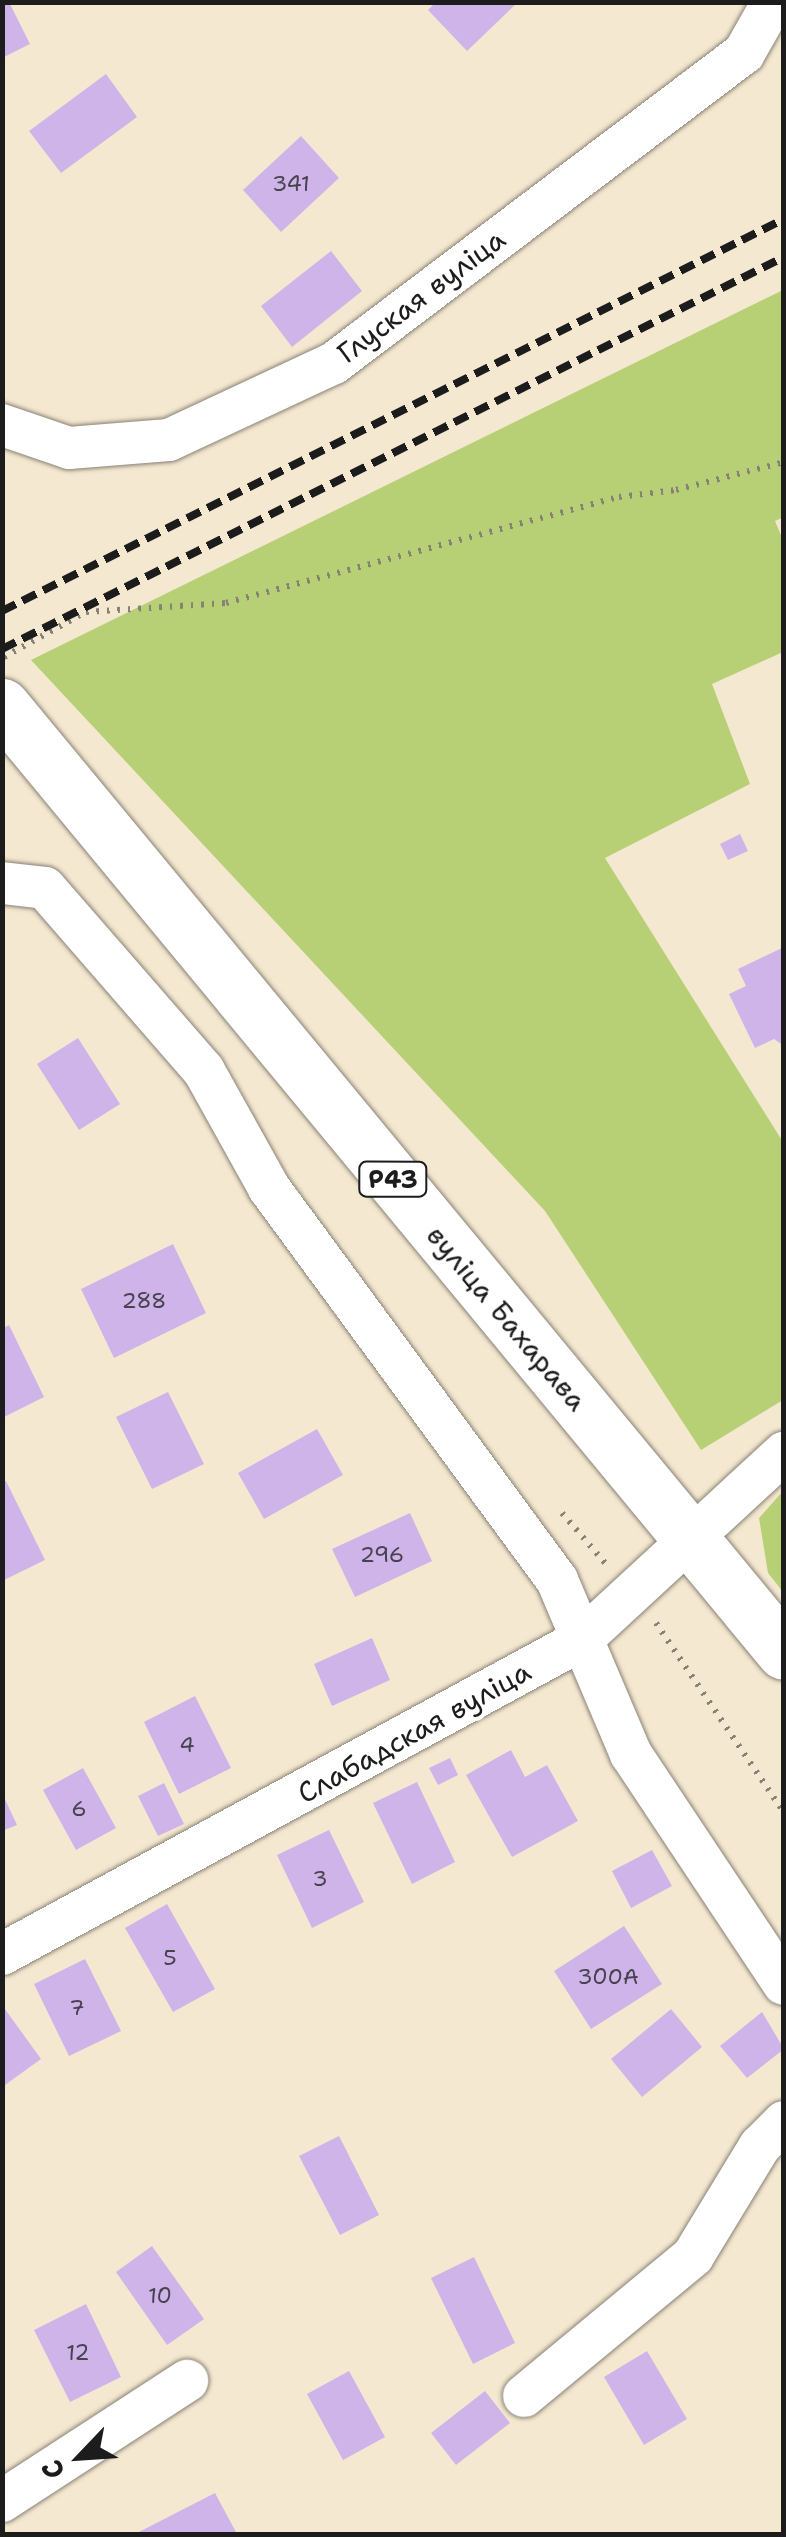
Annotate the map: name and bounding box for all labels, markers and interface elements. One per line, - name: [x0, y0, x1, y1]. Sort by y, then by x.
- house number: 341: [272, 171, 310, 197]
- street label: Глуская вуліца: [331, 222, 511, 370]
- road number: Р43: [358, 1159, 428, 1199]
- street label: вуліца Бахарава: [420, 1219, 594, 1417]
- house number: 288: [121, 1288, 167, 1314]
- house number: 296: [360, 1542, 404, 1568]
- street label: Слабадская вуліца: [292, 1654, 536, 1810]
- house number: 4: [179, 1732, 195, 1758]
- house number: 6: [71, 1796, 87, 1822]
- house number: 3: [312, 1866, 328, 1892]
- house number: 5: [163, 1945, 177, 1971]
- house number: 300А: [577, 1964, 639, 1990]
- house number: 7: [69, 1995, 85, 2021]
- house number: 10: [148, 2283, 172, 2309]
- house number: 12: [66, 2340, 90, 2366]
- north arrow: [30, 2407, 130, 2507]
- text: С: [32, 2454, 74, 2486]

